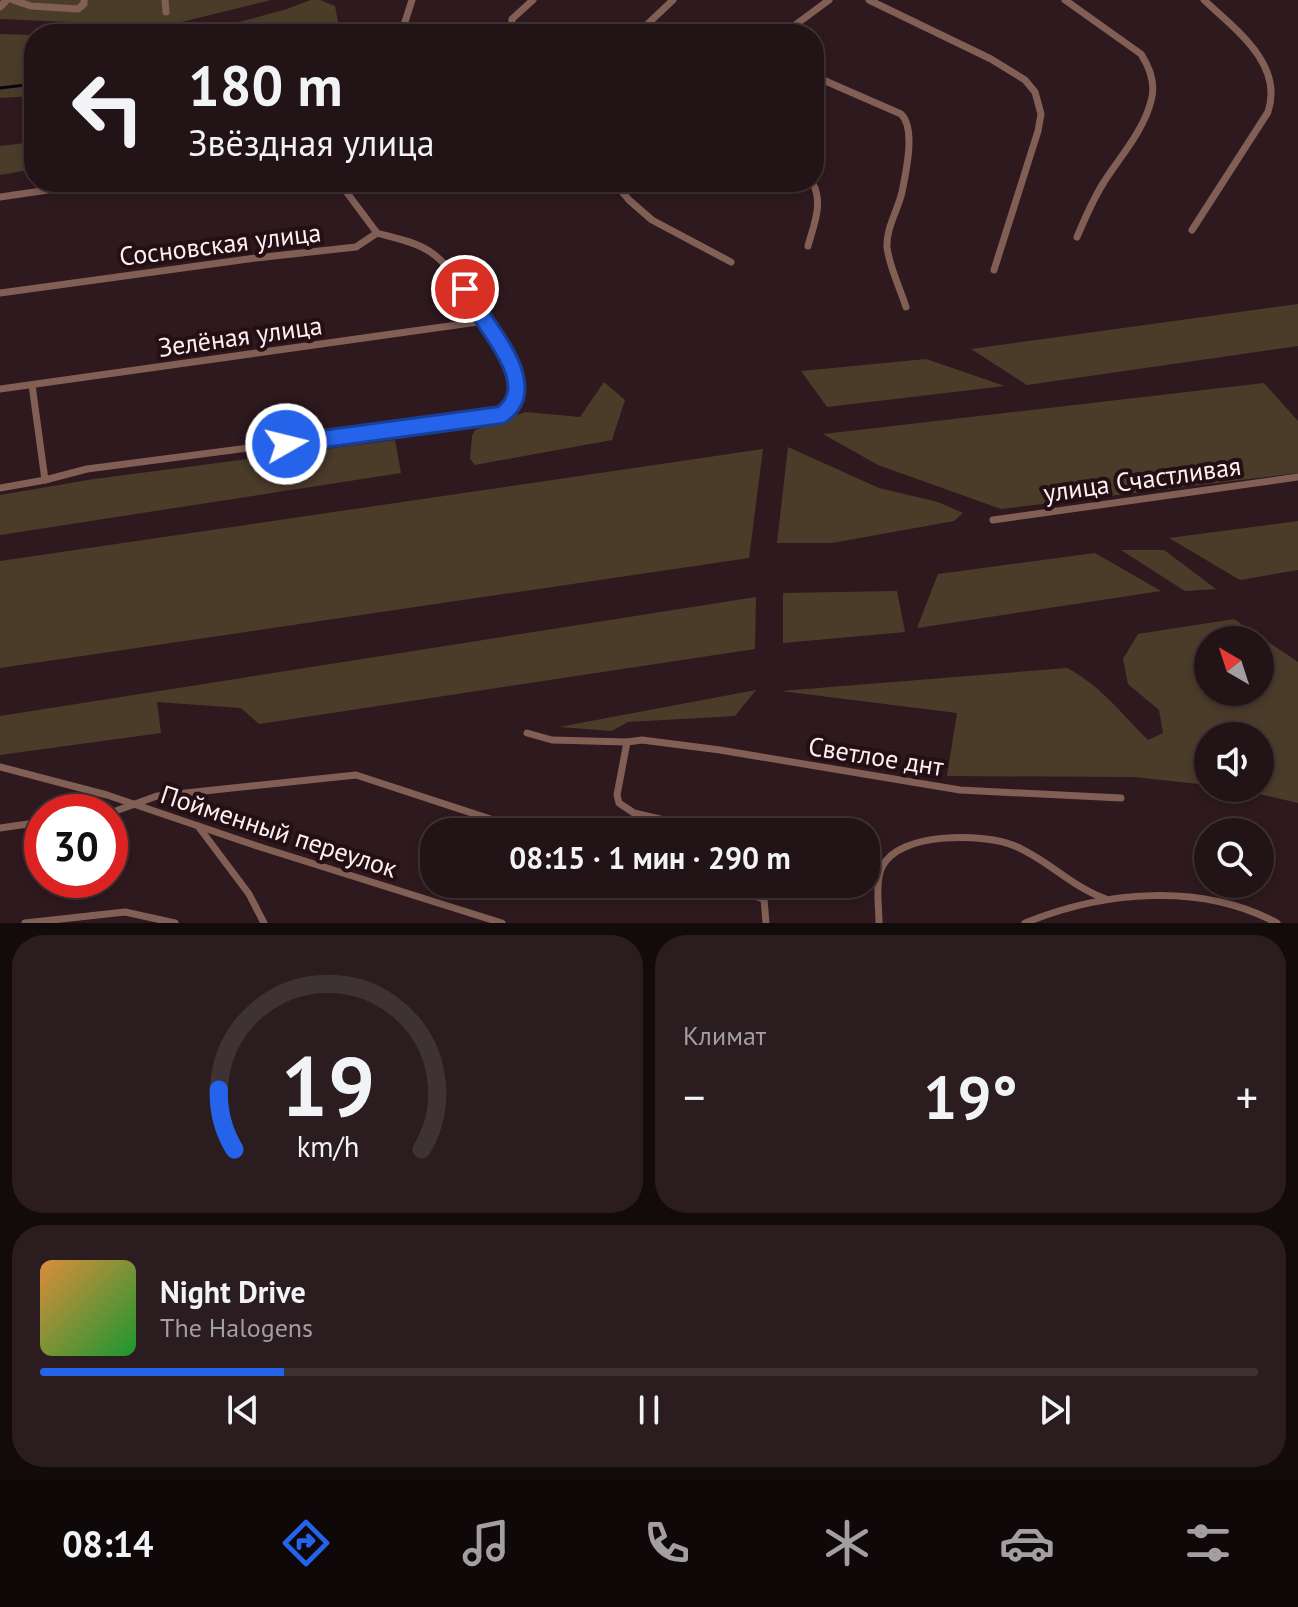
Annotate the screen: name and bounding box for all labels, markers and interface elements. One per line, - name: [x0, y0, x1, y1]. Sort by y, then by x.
- text: 180 m: [188, 49, 343, 121]
- icon: left: [56, 56, 160, 160]
- text: Звёздная улица: [188, 119, 435, 166]
- street label: Сосновская улица: [117, 215, 323, 273]
- pin: [431, 255, 499, 323]
- icon: arrive: [443, 267, 487, 311]
- street label: Зелёная улица: [156, 308, 324, 364]
- position arrow: [244, 402, 328, 486]
- street label: улица Счастливая: [1041, 449, 1243, 509]
- north arrow: [1194, 626, 1274, 706]
- map controls: [1194, 626, 1274, 898]
- button: sound: [1194, 722, 1274, 802]
- street label: Светлое днт: [806, 729, 947, 783]
- street label: Пойменный переулок: [157, 777, 402, 885]
- speed limit sign: 30: [24, 794, 128, 898]
- button: search: [1194, 818, 1274, 898]
- text: 08:15 · 1 мин · 290 m: [509, 838, 791, 877]
- text: Климат: [683, 1019, 766, 1052]
- text: 19: [280, 1031, 375, 1139]
- text: 19°: [923, 1058, 1018, 1136]
- text: −: [683, 1068, 705, 1125]
- text: +: [1236, 1068, 1258, 1125]
- text: km/h: [296, 1128, 359, 1165]
- text: Night Drive: [160, 1272, 306, 1311]
- text: The Halogens: [160, 1311, 313, 1344]
- icon: previous: [221, 1388, 265, 1432]
- icon: pause: [627, 1388, 671, 1432]
- icon: next: [1033, 1388, 1077, 1432]
- icon: directions: [278, 1515, 334, 1571]
- icon: music: [458, 1515, 514, 1571]
- icon: phone: [639, 1515, 695, 1571]
- icon: climate: [819, 1515, 875, 1571]
- icon: car: [999, 1515, 1055, 1571]
- icon: filters: [1180, 1515, 1236, 1571]
- text: 08:14: [62, 1520, 154, 1567]

